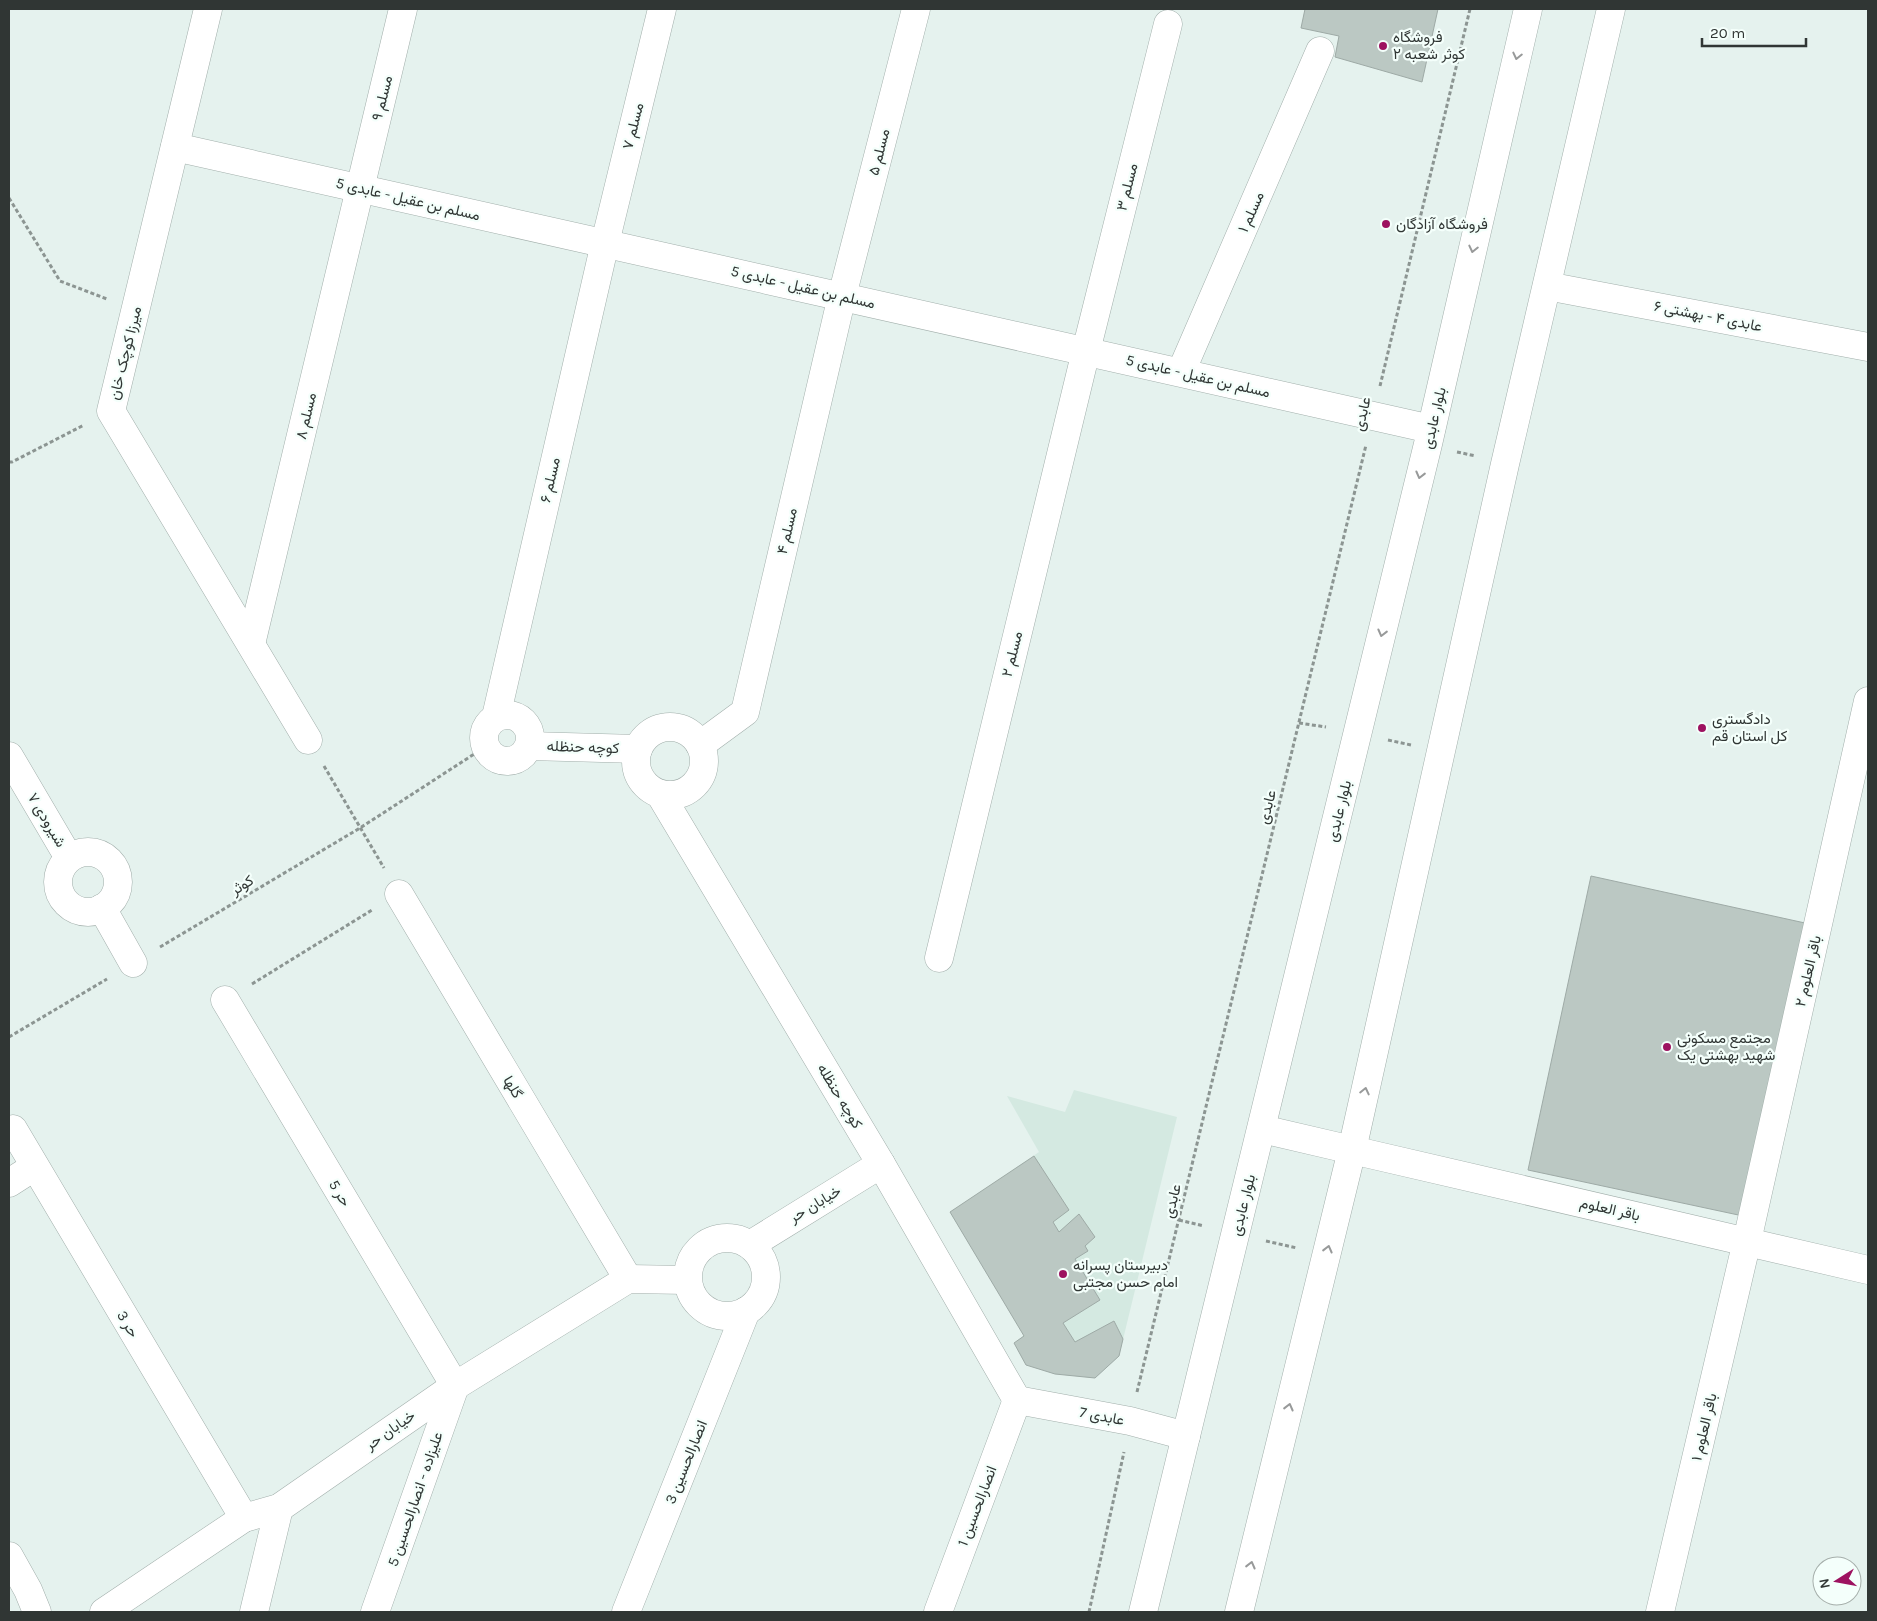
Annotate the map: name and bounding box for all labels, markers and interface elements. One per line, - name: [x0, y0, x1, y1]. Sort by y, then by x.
- scale bar: [1702, 15, 1806, 47]
- text: 20 m: [1710, 24, 1745, 42]
- place label: فروشگاه کوثر شعبه ۲: [1393, 28, 1465, 63]
- marker: فروشگاه کوثر شعبه ۲: [1377, 40, 1389, 52]
- one-way arrow: [1512, 52, 1523, 61]
- street label: مسلم ۹: [368, 74, 397, 123]
- street label: مسلم ۷: [619, 101, 648, 151]
- street label: مسلم ۵: [865, 127, 894, 177]
- street label: مسلم ۳: [1112, 161, 1143, 213]
- street label: مسلم بن عقیل - عابدی 5: [334, 174, 482, 225]
- street label: مسلم ۱: [1234, 189, 1269, 236]
- place label: فروشگاه آزادگان: [1396, 215, 1488, 233]
- marker: فروشگاه آزادگان: [1380, 218, 1392, 230]
- one-way arrow: [1468, 244, 1479, 253]
- street label: مسلم بن عقیل - عابدی 5: [729, 262, 877, 313]
- street label: عابدی ۴ - بهشتی ۶: [1652, 297, 1764, 336]
- street label: میرزا کوچک خان: [105, 304, 146, 402]
- street label: مسلم بن عقیل - عابدی 5: [1124, 351, 1272, 402]
- street label: بلوار عابدی: [1418, 385, 1451, 451]
- street label: مسلم ۸: [292, 391, 321, 441]
- street label: عابدی: [1349, 395, 1376, 433]
- street label: مسلم ۶: [536, 456, 565, 505]
- one-way arrow: [1415, 471, 1426, 480]
- street label: مسلم ۴: [773, 506, 802, 556]
- street label: مسلم ۲: [998, 629, 1027, 679]
- one-way arrow: [1377, 629, 1388, 638]
- place label: دادگستری کل استان قم: [1712, 710, 1788, 746]
- marker: دادگستری کل استان قم: [1696, 722, 1708, 734]
- street label: کوچه حنظله: [546, 737, 620, 758]
- street label: بلوار عابدی: [1323, 778, 1356, 844]
- street label: عابدی: [1254, 788, 1281, 826]
- street label: شیرودی ۷: [23, 790, 70, 851]
- street label: کوثر: [226, 871, 257, 899]
- street label: باقر العلوم ۲: [1791, 934, 1826, 1009]
- place label: مجتمع مسکونی شهید بهشتی یک: [1677, 1029, 1775, 1065]
- marker: مجتمع مسکونی شهید بهشتی یک: [1661, 1041, 1673, 1053]
- street label: کوچه حنظله: [813, 1060, 867, 1133]
- street label: گلها: [499, 1073, 527, 1102]
- one-way arrow: [1360, 1087, 1370, 1096]
- street label: بلوار عابدی: [1227, 1172, 1260, 1238]
- street label: حر 5: [325, 1176, 355, 1210]
- street label: خیابان حر: [785, 1182, 844, 1227]
- street label: عابدی: [1159, 1182, 1186, 1220]
- street label: باقر العلوم: [1578, 1193, 1642, 1226]
- one-way arrow: [1322, 1245, 1333, 1254]
- place label: دبیرستان پسرانه امام حسن مجتبی: [1073, 1256, 1178, 1292]
- marker: دبیرستان پسرانه امام حسن مجتبی: [1057, 1268, 1069, 1280]
- street label: حر 3: [113, 1307, 143, 1341]
- street label: باقر العلوم ۱: [1687, 1391, 1722, 1463]
- street label: عابدی 7: [1078, 1403, 1126, 1430]
- one-way arrow: [1283, 1403, 1294, 1412]
- street label: خیابان حر: [361, 1406, 419, 1454]
- street label: انصارالحسین 3: [661, 1418, 712, 1507]
- street label: علیزاده - انصارالحسین 5: [383, 1429, 448, 1569]
- street label: انصارالحسین 1: [953, 1463, 1002, 1549]
- north arrow: [1812, 1556, 1862, 1606]
- one-way arrow: [1245, 1560, 1256, 1569]
- text: N: [1815, 1577, 1834, 1590]

